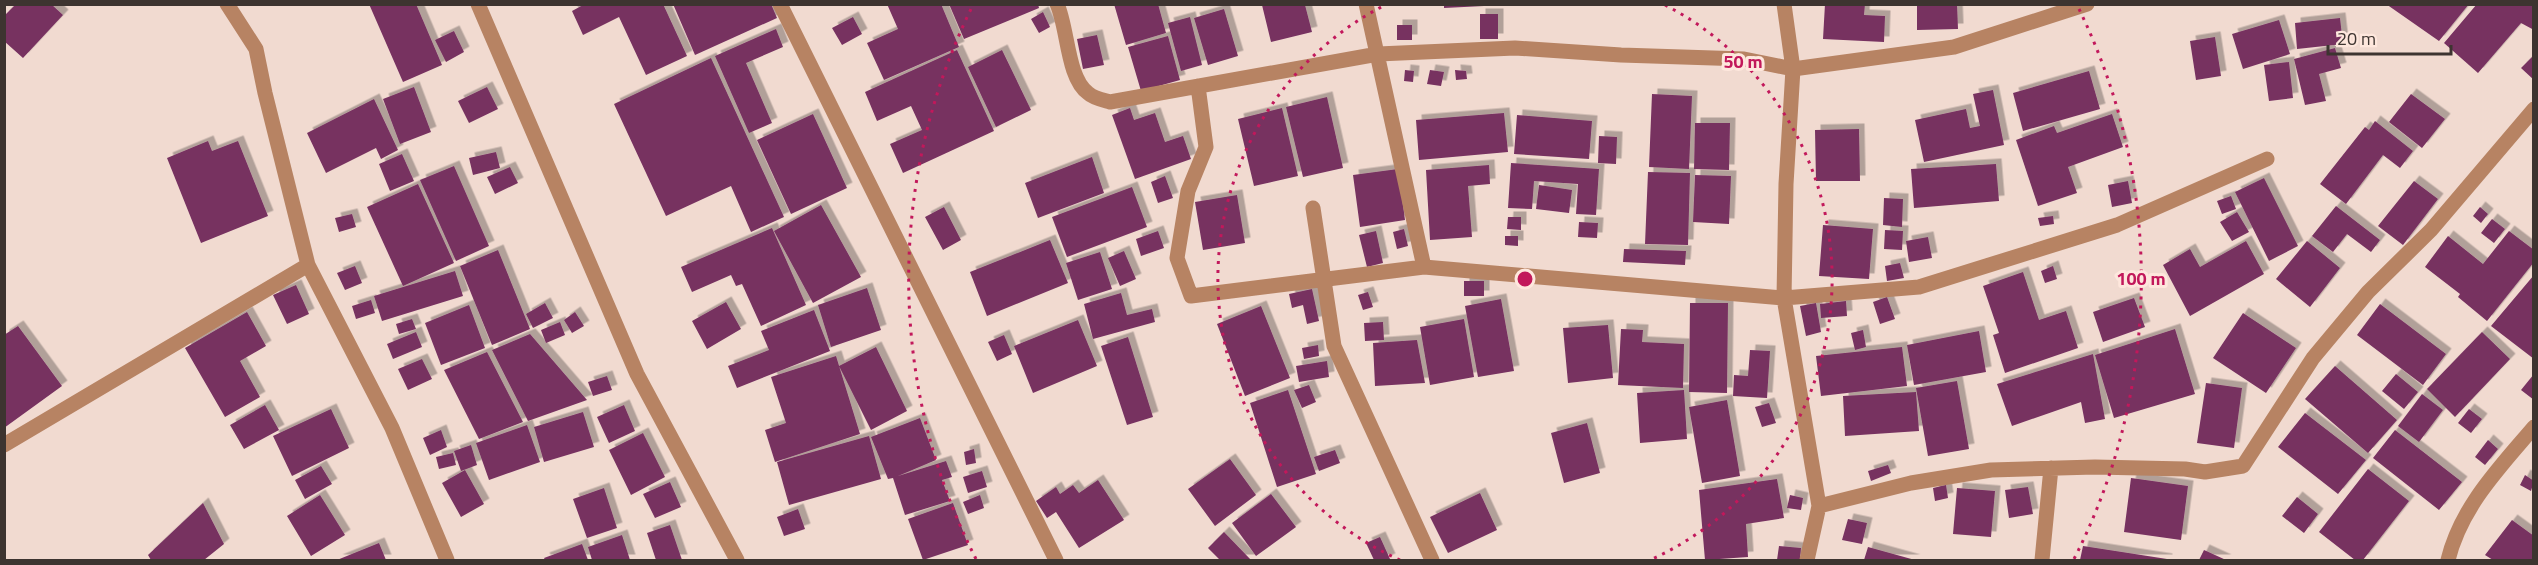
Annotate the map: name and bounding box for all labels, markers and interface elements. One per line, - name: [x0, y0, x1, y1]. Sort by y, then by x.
- scale bar: [2328, 18, 2451, 56]
- text: 20 m: [2337, 25, 2376, 52]
- text: 50 m: [1723, 48, 1763, 75]
- text: 100 m: [2116, 265, 2166, 292]
- centre of rings: [1515, 269, 1535, 289]

